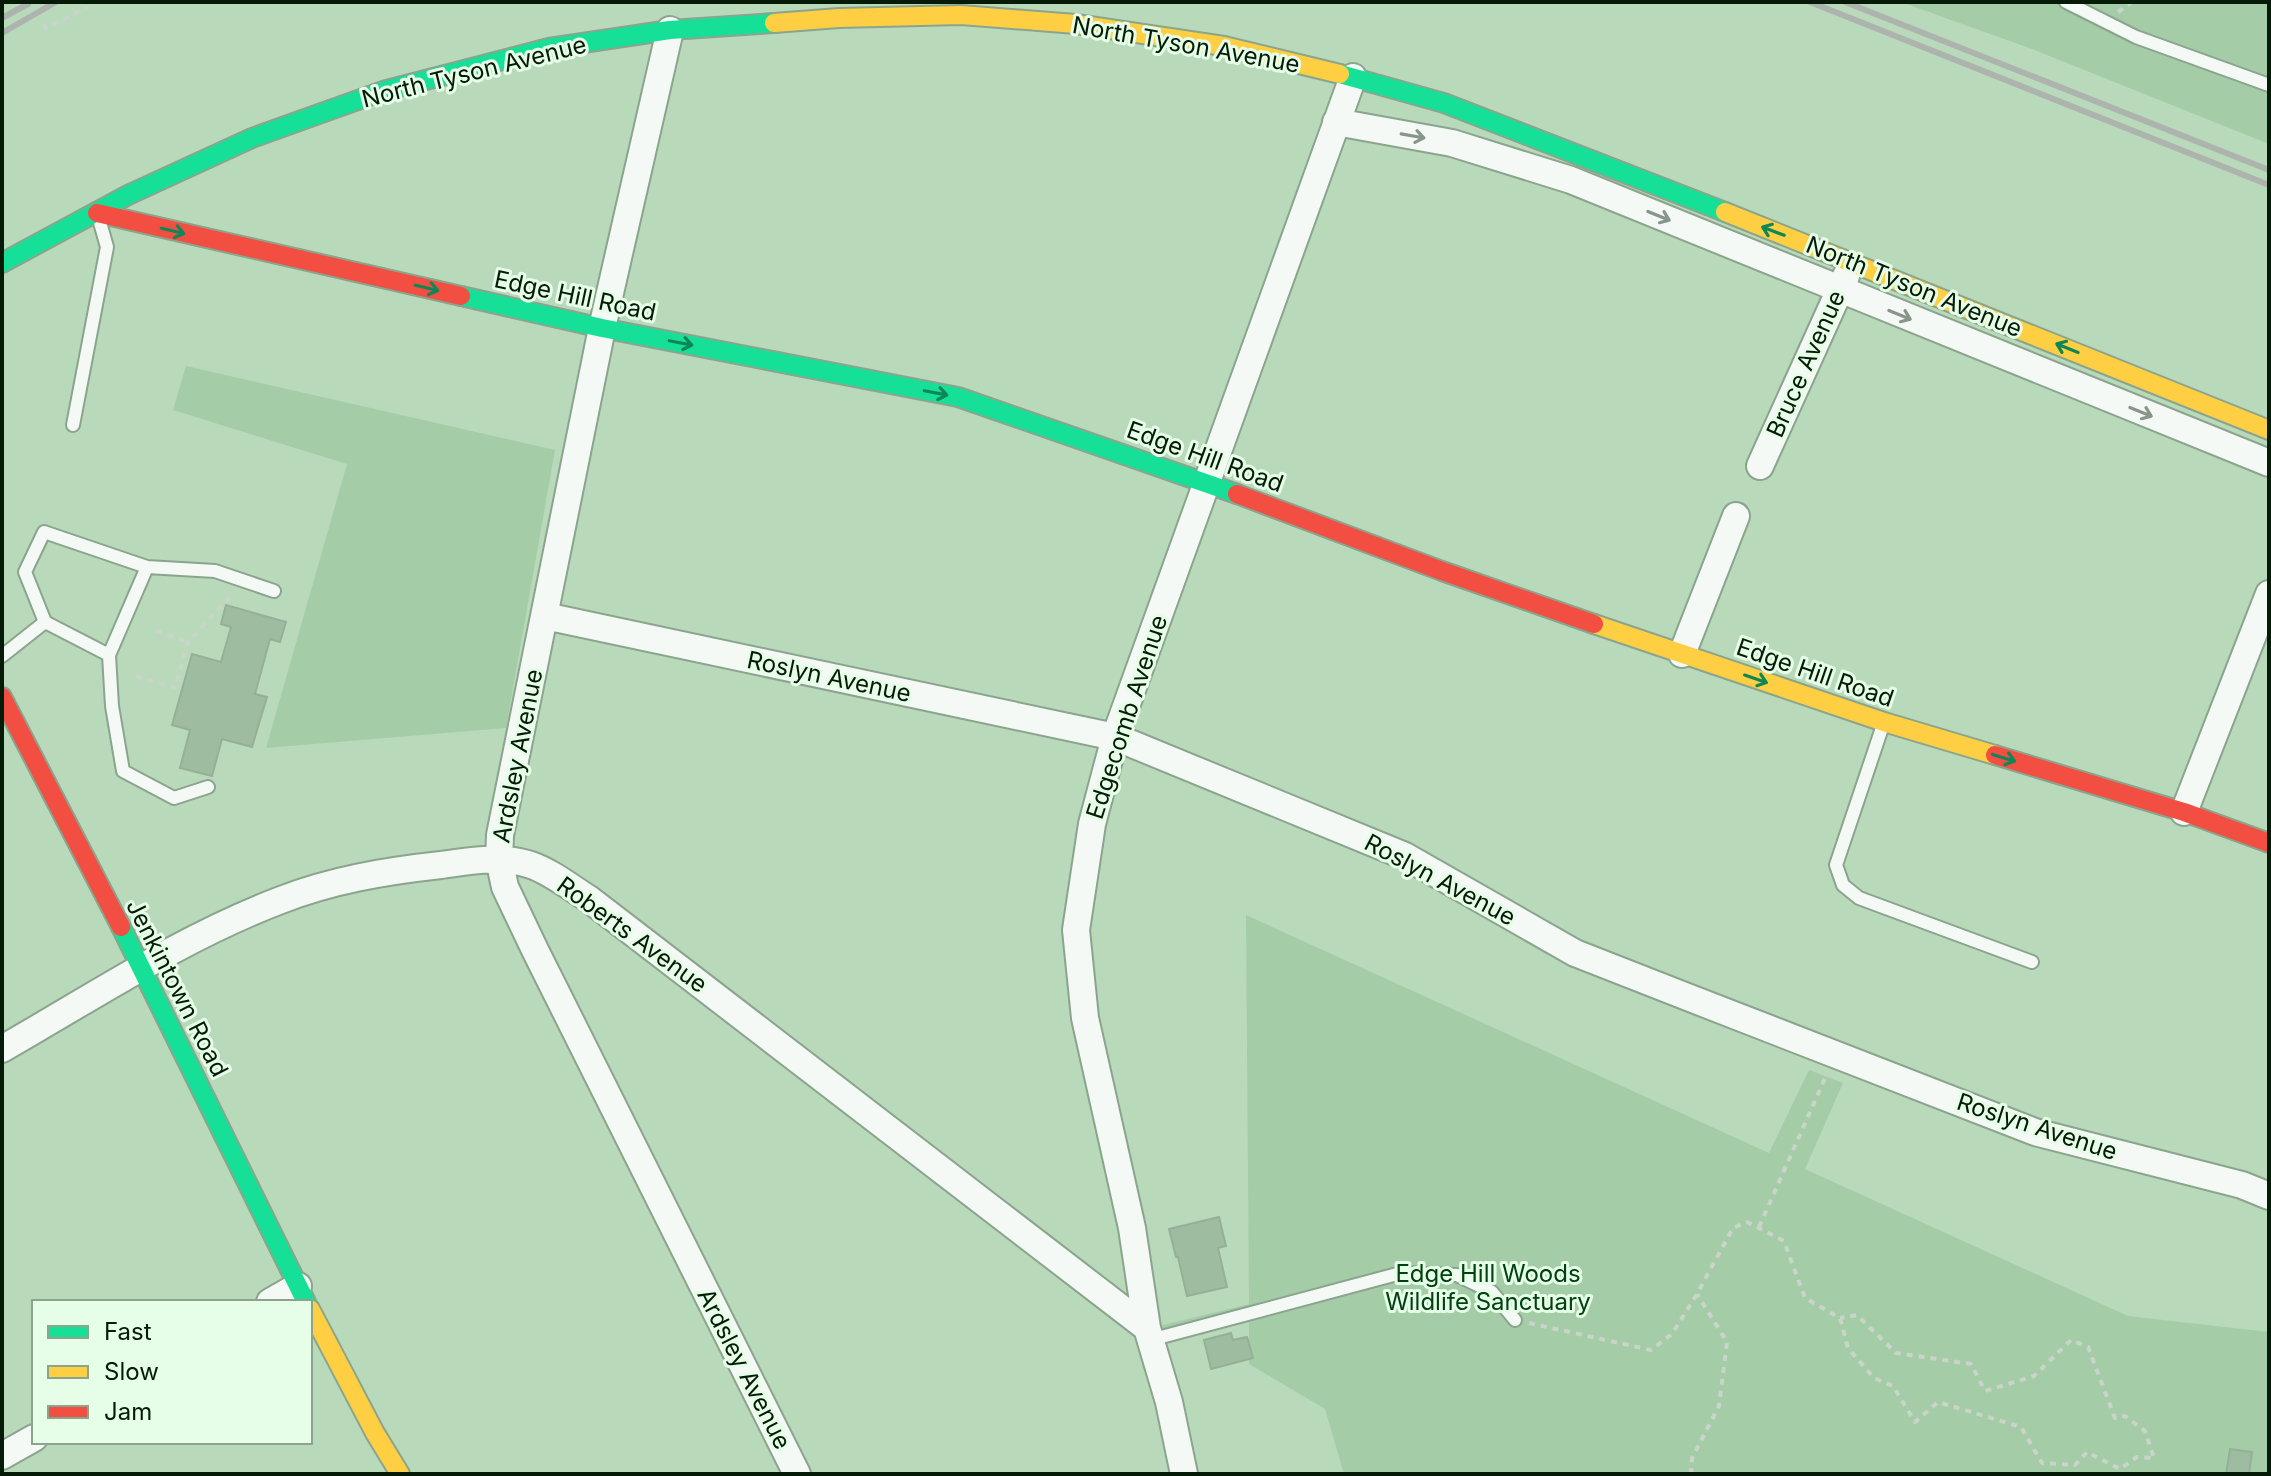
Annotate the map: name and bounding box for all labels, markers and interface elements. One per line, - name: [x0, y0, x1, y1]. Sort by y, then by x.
- street label: North Tyson Avenue: [1070, 10, 1302, 79]
- street label: North Tyson Avenue: [359, 30, 589, 113]
- one-way arrow: [1399, 129, 1425, 144]
- one-way arrow: [1646, 210, 1671, 225]
- one-way arrow: [1761, 223, 1786, 237]
- one-way arrow: [160, 224, 186, 239]
- street label: North Tyson Avenue: [1802, 230, 2026, 343]
- street label: Edge Hill Road: [492, 264, 659, 327]
- one-way arrow: [414, 281, 439, 296]
- street label: Bruce Avenue: [1760, 286, 1851, 442]
- one-way arrow: [1887, 308, 1912, 323]
- one-way arrow: [668, 336, 693, 351]
- one-way arrow: [2055, 340, 2080, 355]
- one-way arrow: [923, 386, 948, 401]
- one-way arrow: [2128, 405, 2153, 420]
- street label: Edge Hill Road: [1123, 415, 1287, 498]
- street label: Edgecomb Avenue: [1080, 611, 1173, 822]
- street label: Edge Hill Road: [1733, 632, 1898, 713]
- street label: Roslyn Avenue: [745, 645, 914, 708]
- street label: Ardsley Avenue: [486, 667, 549, 845]
- one-way arrow: [1743, 672, 1768, 687]
- one-way arrow: [1990, 751, 2016, 766]
- street label: Roslyn Avenue: [1360, 828, 1521, 932]
- street label: Roberts Avenue: [551, 870, 713, 999]
- street label: Jenkintown Road: [120, 894, 235, 1081]
- street label: Roslyn Avenue: [1953, 1087, 2121, 1166]
- park label: Edge Hill Woods Wildlife Sanctuary: [1385, 1259, 1591, 1316]
- street label: Ardsley Avenue: [691, 1284, 797, 1454]
- legend: [32, 1300, 312, 1444]
- text: Fast: [104, 1317, 152, 1346]
- text: Slow: [104, 1357, 159, 1386]
- text: Jam: [104, 1397, 152, 1426]

